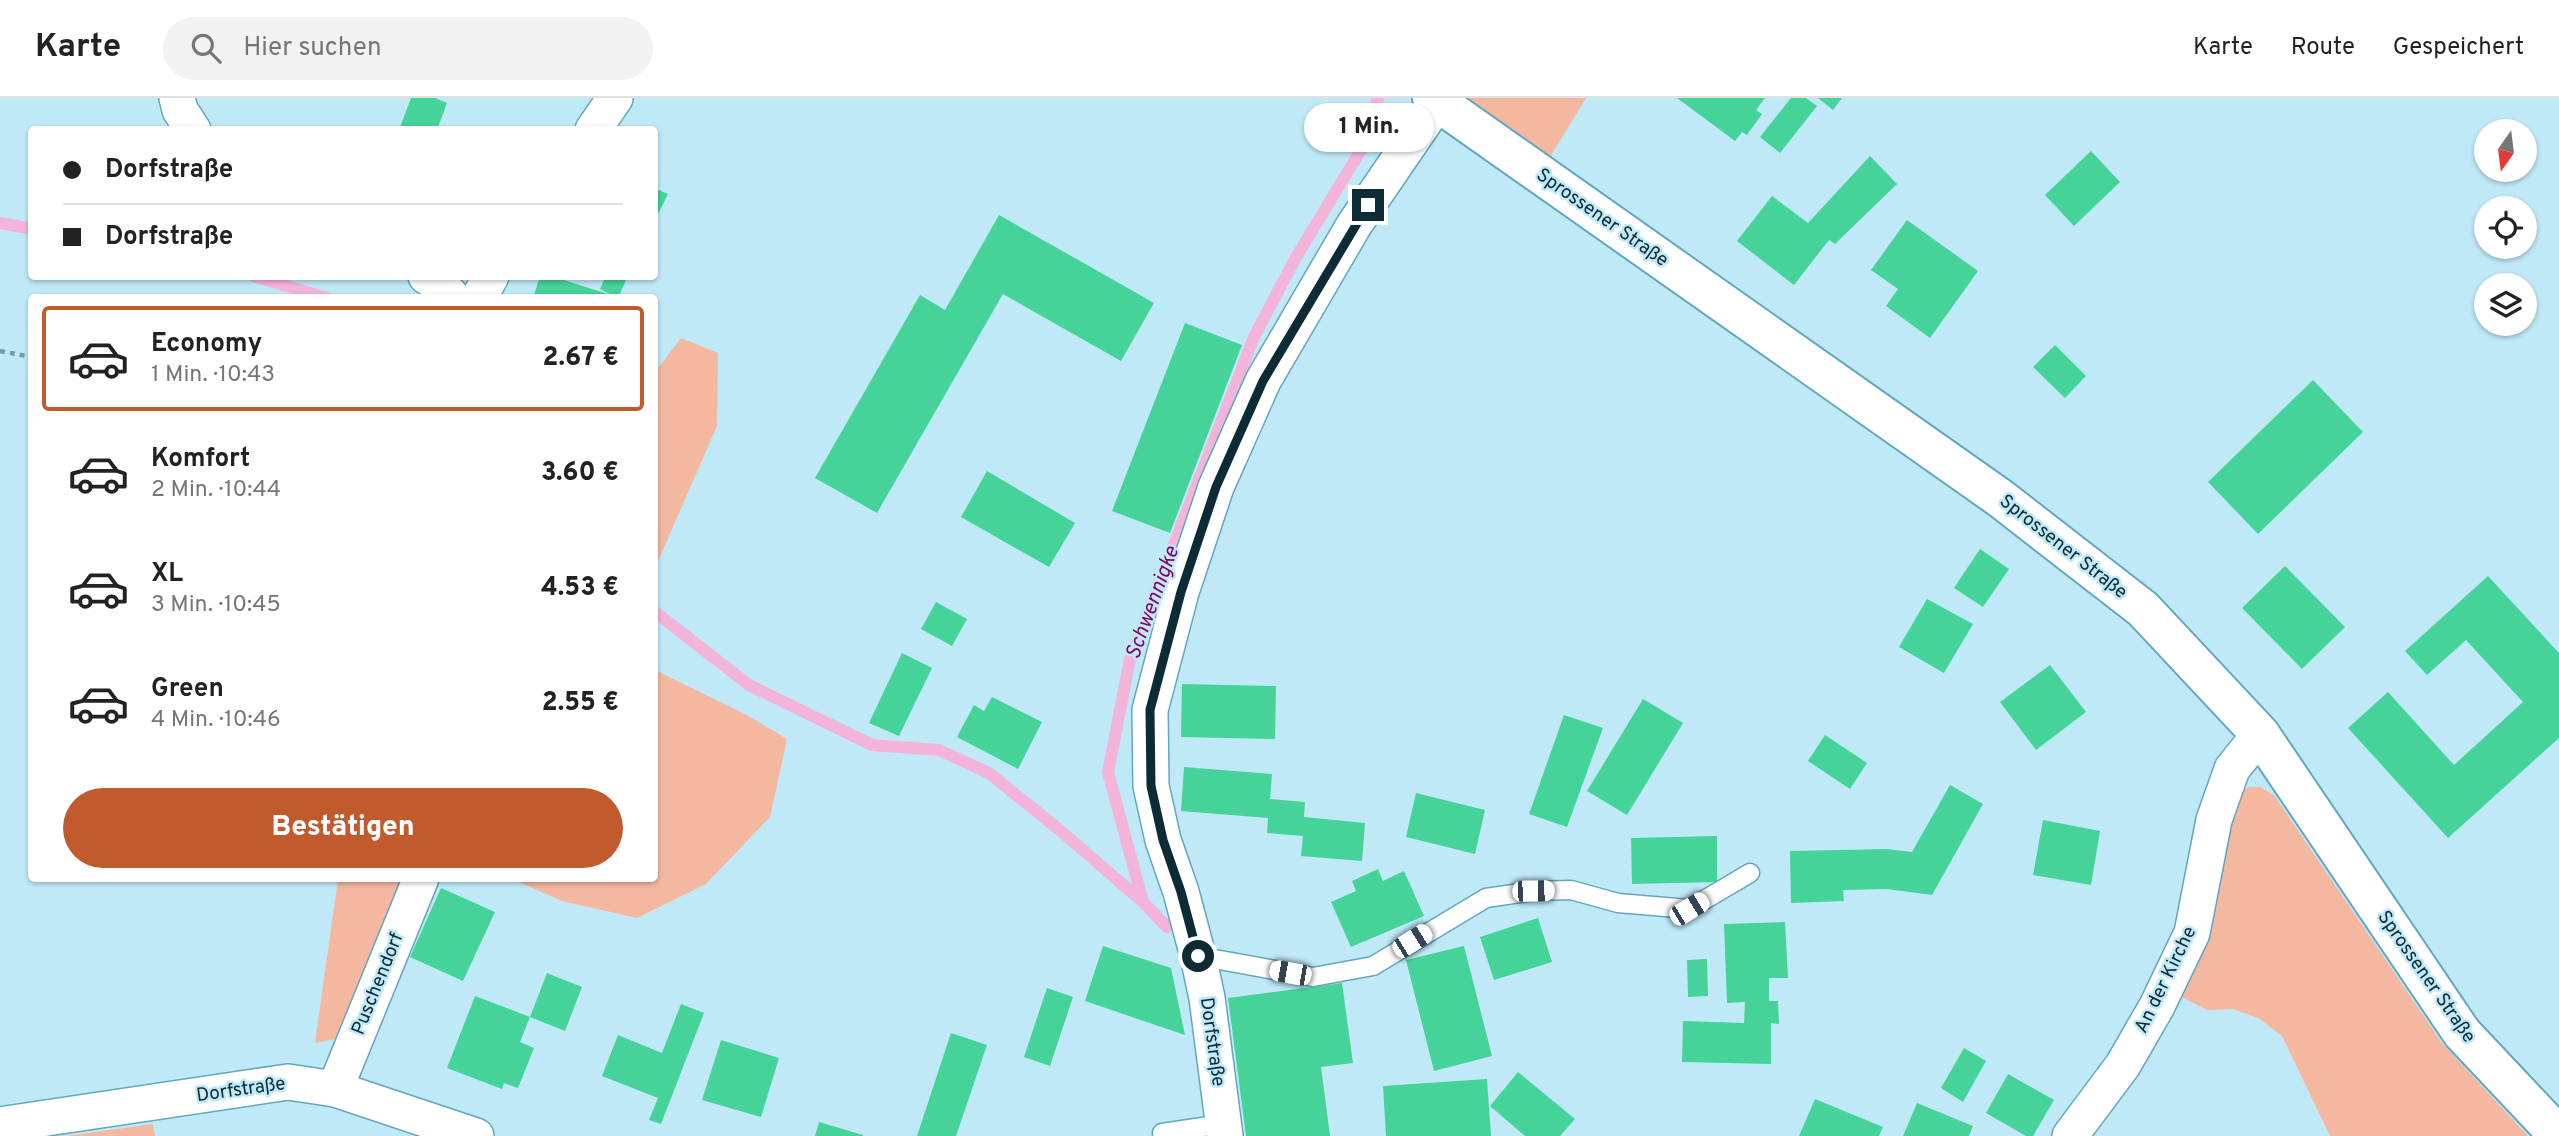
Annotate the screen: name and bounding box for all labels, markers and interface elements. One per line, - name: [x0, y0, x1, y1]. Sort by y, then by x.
- search box: [163, 17, 653, 80]
- text: Karte: [35, 27, 121, 69]
- icon: search: [187, 29, 225, 67]
- text: Hier suchen: [243, 32, 382, 65]
- text: Karte: [2193, 33, 2253, 63]
- text: Route: [2291, 33, 2355, 63]
- text: Gespeichert: [2393, 33, 2524, 63]
- callout: 1 Min.: [1303, 104, 1433, 153]
- text: 1 Min.: [1339, 113, 1399, 142]
- north arrow: [2474, 119, 2538, 182]
- map controls: [2474, 119, 2537, 336]
- text: Dorfstraße: [105, 154, 233, 187]
- street label: Sprossener Straße: [1531, 163, 1673, 273]
- route end: [1352, 189, 1384, 221]
- button: locate: [2474, 196, 2537, 259]
- text: Dorfstraße: [105, 221, 233, 254]
- button: layers: [2474, 273, 2537, 336]
- icon: car: [67, 327, 130, 390]
- text: Economy: [151, 328, 262, 361]
- text: 2.67 €: [543, 342, 619, 375]
- text: 1 Min. · 10:43: [151, 361, 275, 390]
- icon: car: [67, 442, 130, 505]
- text: Komfort: [151, 443, 250, 476]
- text: 3.60 €: [541, 457, 619, 490]
- text: 2 Min. · 10:44: [151, 476, 281, 505]
- street label: Sprossener Straße: [1994, 490, 2132, 604]
- water label: Schwennigke: [1120, 542, 1186, 663]
- icon: car: [67, 557, 130, 620]
- text: XL: [151, 558, 183, 591]
- text: 4.53 €: [541, 572, 619, 605]
- text: 3 Min. · 10:45: [151, 591, 281, 620]
- icon: car: [67, 672, 130, 735]
- text: Green: [151, 673, 224, 706]
- text: 2.55 €: [542, 687, 619, 720]
- text: 4 Min. · 10:46: [151, 706, 281, 735]
- button: Bestätigen: [63, 788, 623, 868]
- car: [1512, 880, 1555, 902]
- car: [1666, 889, 1713, 929]
- street label: Sprossener Straße: [2371, 906, 2481, 1048]
- car: [1389, 921, 1436, 961]
- street label: An der Kirche: [2130, 923, 2202, 1037]
- street label: Puschendorf: [347, 929, 410, 1039]
- route start: [1182, 940, 1214, 972]
- car: [1268, 959, 1313, 987]
- street label: Dorfstraße: [1194, 996, 1230, 1088]
- street label: Dorfstraße: [195, 1072, 287, 1108]

